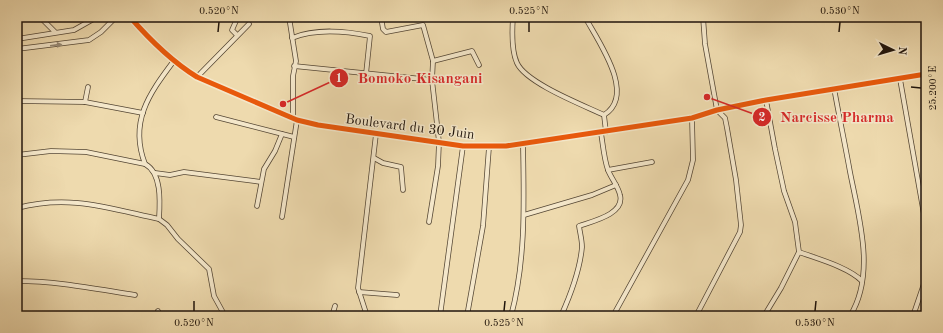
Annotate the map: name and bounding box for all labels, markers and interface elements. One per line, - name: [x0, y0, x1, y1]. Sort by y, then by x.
- text: 0.520°N: [199, 6, 239, 16]
- text: 0.525°N: [509, 6, 549, 16]
- text: 0.530°N: [820, 6, 860, 16]
- north arrow: [873, 30, 913, 70]
- one-way arrow: [50, 42, 62, 48]
- text: N: [896, 46, 907, 56]
- callout: Bomoko Kisangani: [329, 64, 490, 91]
- text: 25.200°E: [928, 66, 938, 110]
- text: Bomoko Kisangani: [357, 72, 483, 87]
- text: 1: [336, 73, 342, 85]
- callout: Narcisse Pharma: [752, 103, 902, 130]
- text: Narcisse Pharma: [780, 111, 894, 126]
- street label: Boulevard du 30 Juin: [344, 112, 476, 142]
- text: 2: [759, 112, 766, 124]
- text: 0.520°N: [174, 318, 214, 328]
- text: 0.525°N: [484, 318, 524, 328]
- text: 0.530°N: [795, 318, 835, 328]

